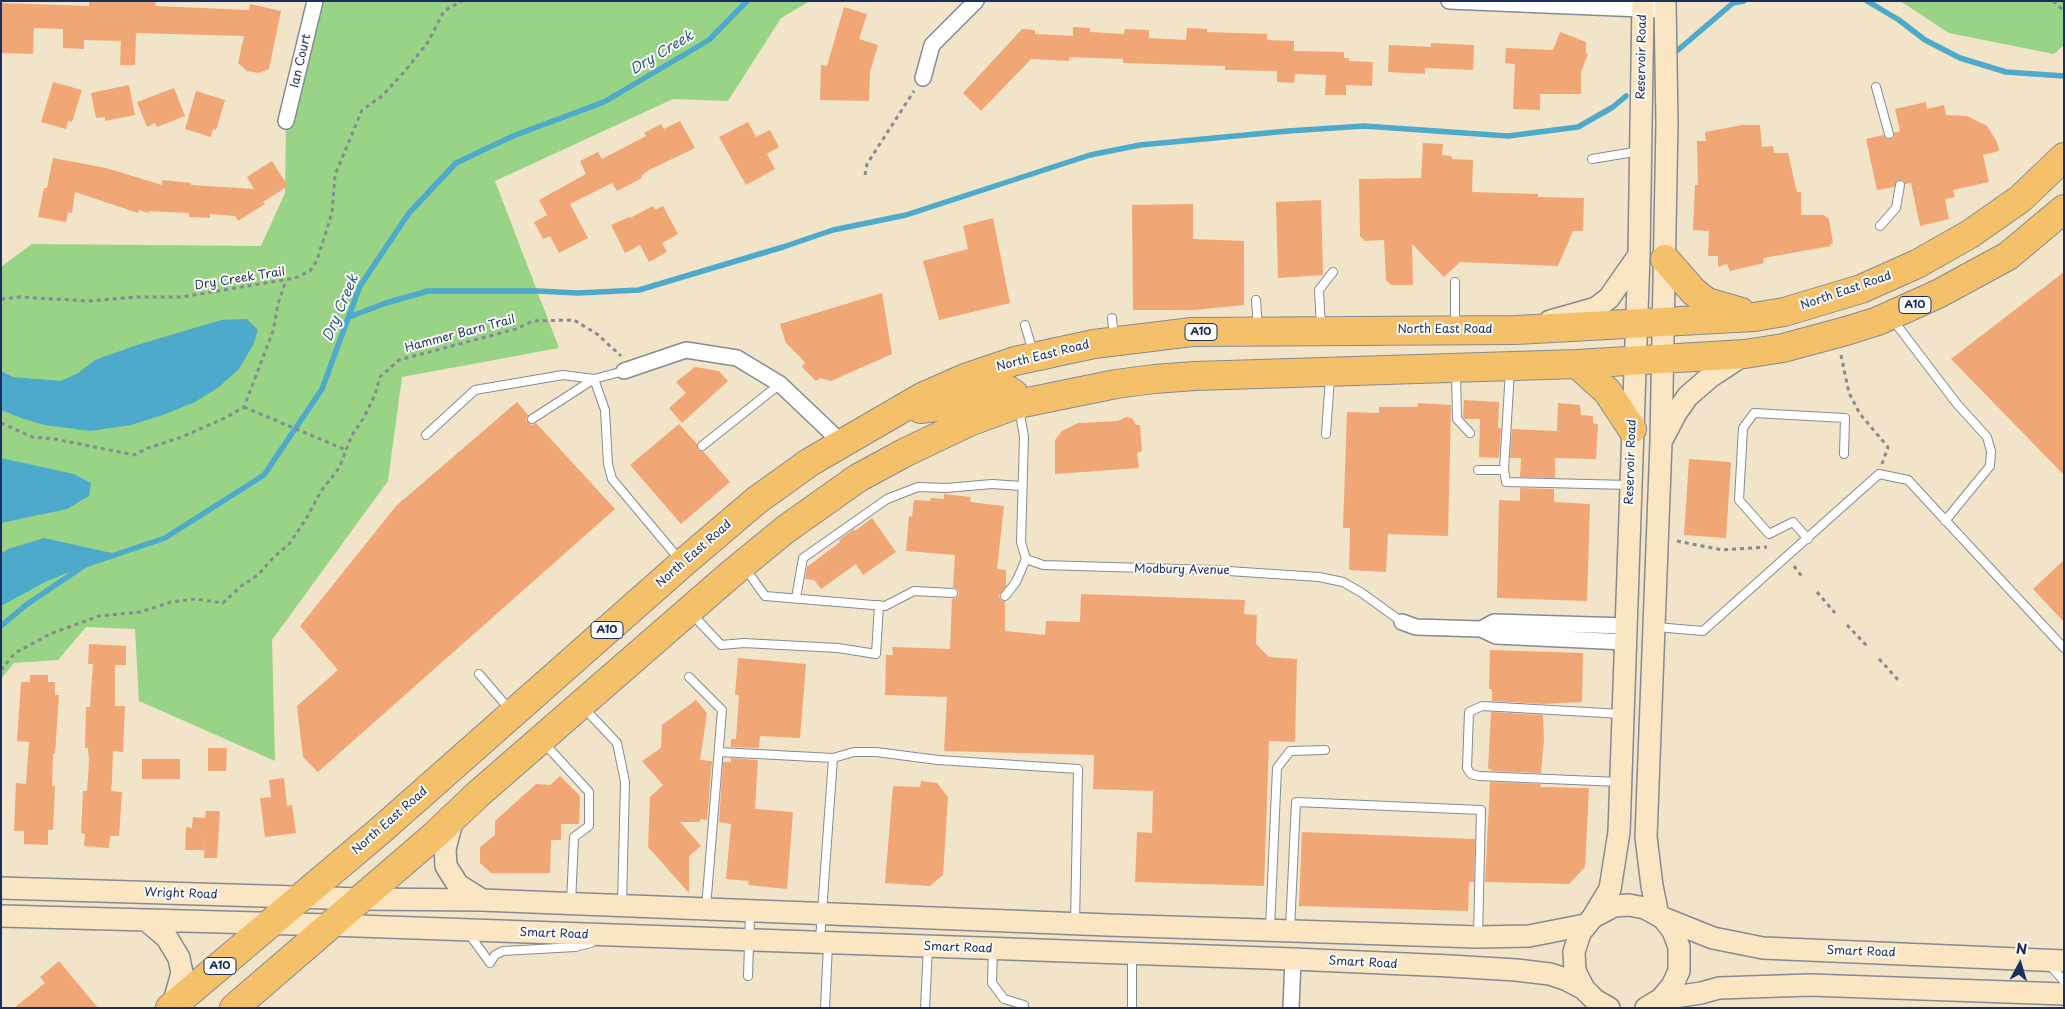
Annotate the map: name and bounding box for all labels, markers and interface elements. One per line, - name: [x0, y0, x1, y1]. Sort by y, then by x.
- street label: Reservoir Road: [1634, 14, 1650, 100]
- water label: Dry Creek: [627, 28, 697, 78]
- street label: Ian Court: [288, 33, 314, 89]
- street label: Dry Creek Trail: [194, 265, 286, 293]
- street label: North East Road: [1799, 269, 1893, 313]
- water label: Dry Creek: [319, 272, 363, 344]
- road number: A10: [1899, 296, 1931, 314]
- street label: Hammer Barn Trail: [403, 312, 517, 356]
- street label: North East Road: [1397, 323, 1493, 337]
- road number: A10: [1185, 324, 1217, 341]
- street label: North East Road: [995, 337, 1091, 375]
- street label: Reservoir Road: [1622, 419, 1640, 505]
- street label: North East Road: [653, 517, 735, 591]
- street label: Modbury Avenue: [1134, 562, 1230, 578]
- road number: A10: [591, 622, 623, 638]
- street label: North East Road: [349, 784, 431, 858]
- street label: Wright Road: [144, 886, 218, 902]
- street label: Smart Road: [519, 926, 589, 942]
- text: N: [2015, 938, 2028, 960]
- north arrow: [1995, 939, 2045, 989]
- street label: Smart Road: [923, 940, 993, 956]
- street label: Smart Road: [1826, 944, 1896, 960]
- street label: Smart Road: [1328, 954, 1398, 972]
- road number: A10: [204, 958, 236, 974]

